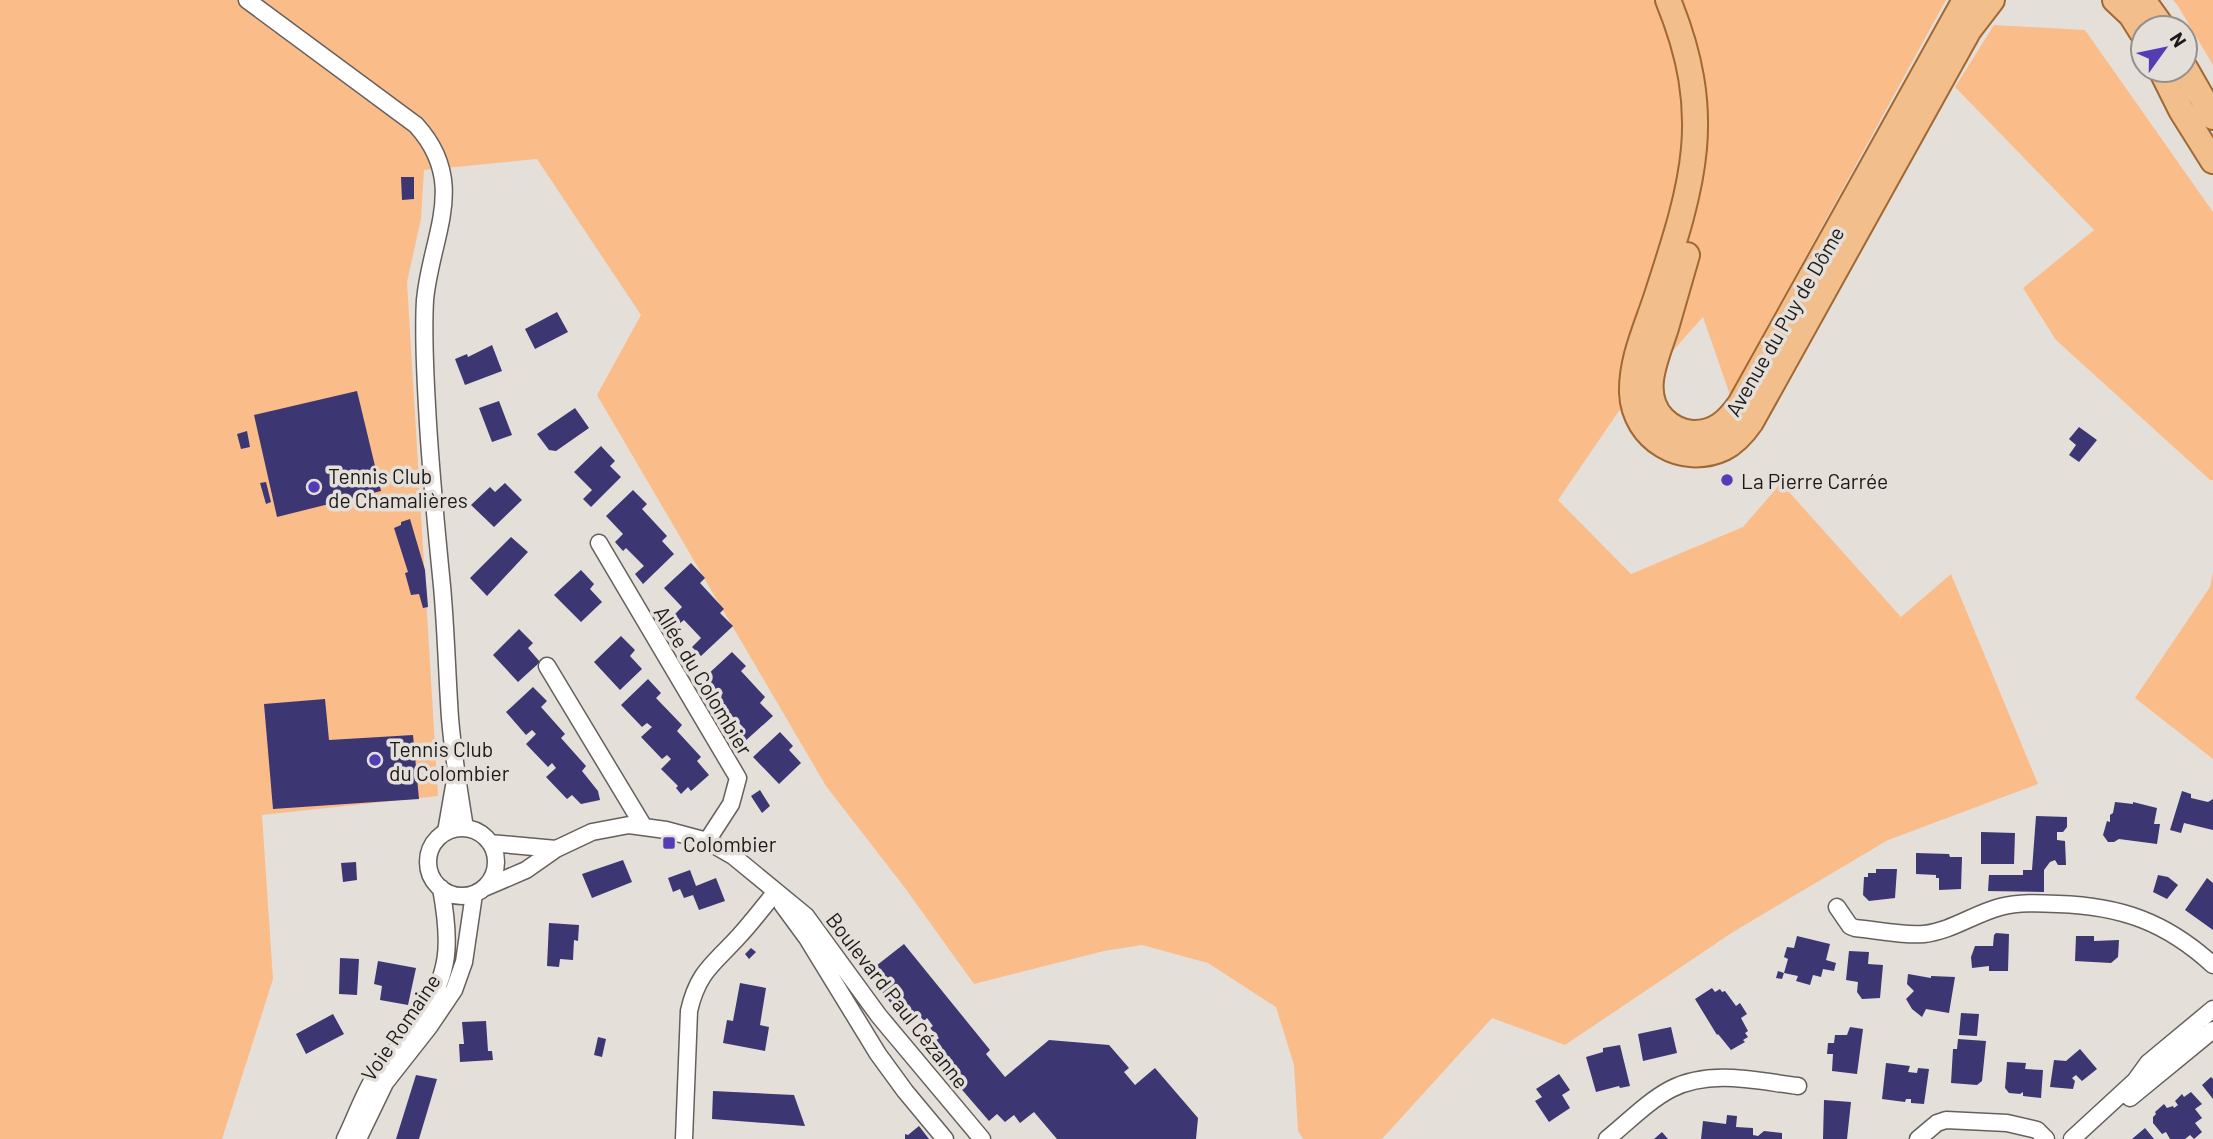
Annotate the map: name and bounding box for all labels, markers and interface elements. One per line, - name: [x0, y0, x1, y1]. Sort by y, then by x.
- north arrow: [2129, 14, 2199, 84]
- text: N: [2166, 28, 2192, 51]
- street label: Avenue du Puy de Dôme: [1719, 222, 1849, 420]
- place label: Tennis Club de Chamalières: [328, 463, 468, 512]
- place label: La Pierre Carrée: [1741, 468, 1888, 493]
- marker: La Pierre Carrée: [1719, 472, 1735, 488]
- marker: Tennis Club de Chamalières: [306, 479, 322, 495]
- street label: Allée du Colombier: [650, 601, 759, 759]
- place label: Tennis Club du Colombier: [389, 736, 510, 785]
- marker: Tennis Club du Colombier: [367, 752, 383, 768]
- place label: Colombier: [683, 831, 777, 856]
- marker: Colombier: [661, 835, 677, 851]
- street label: Boulevard Paul Cézanne: [822, 907, 974, 1093]
- street label: Voie Romaine: [355, 969, 445, 1085]

